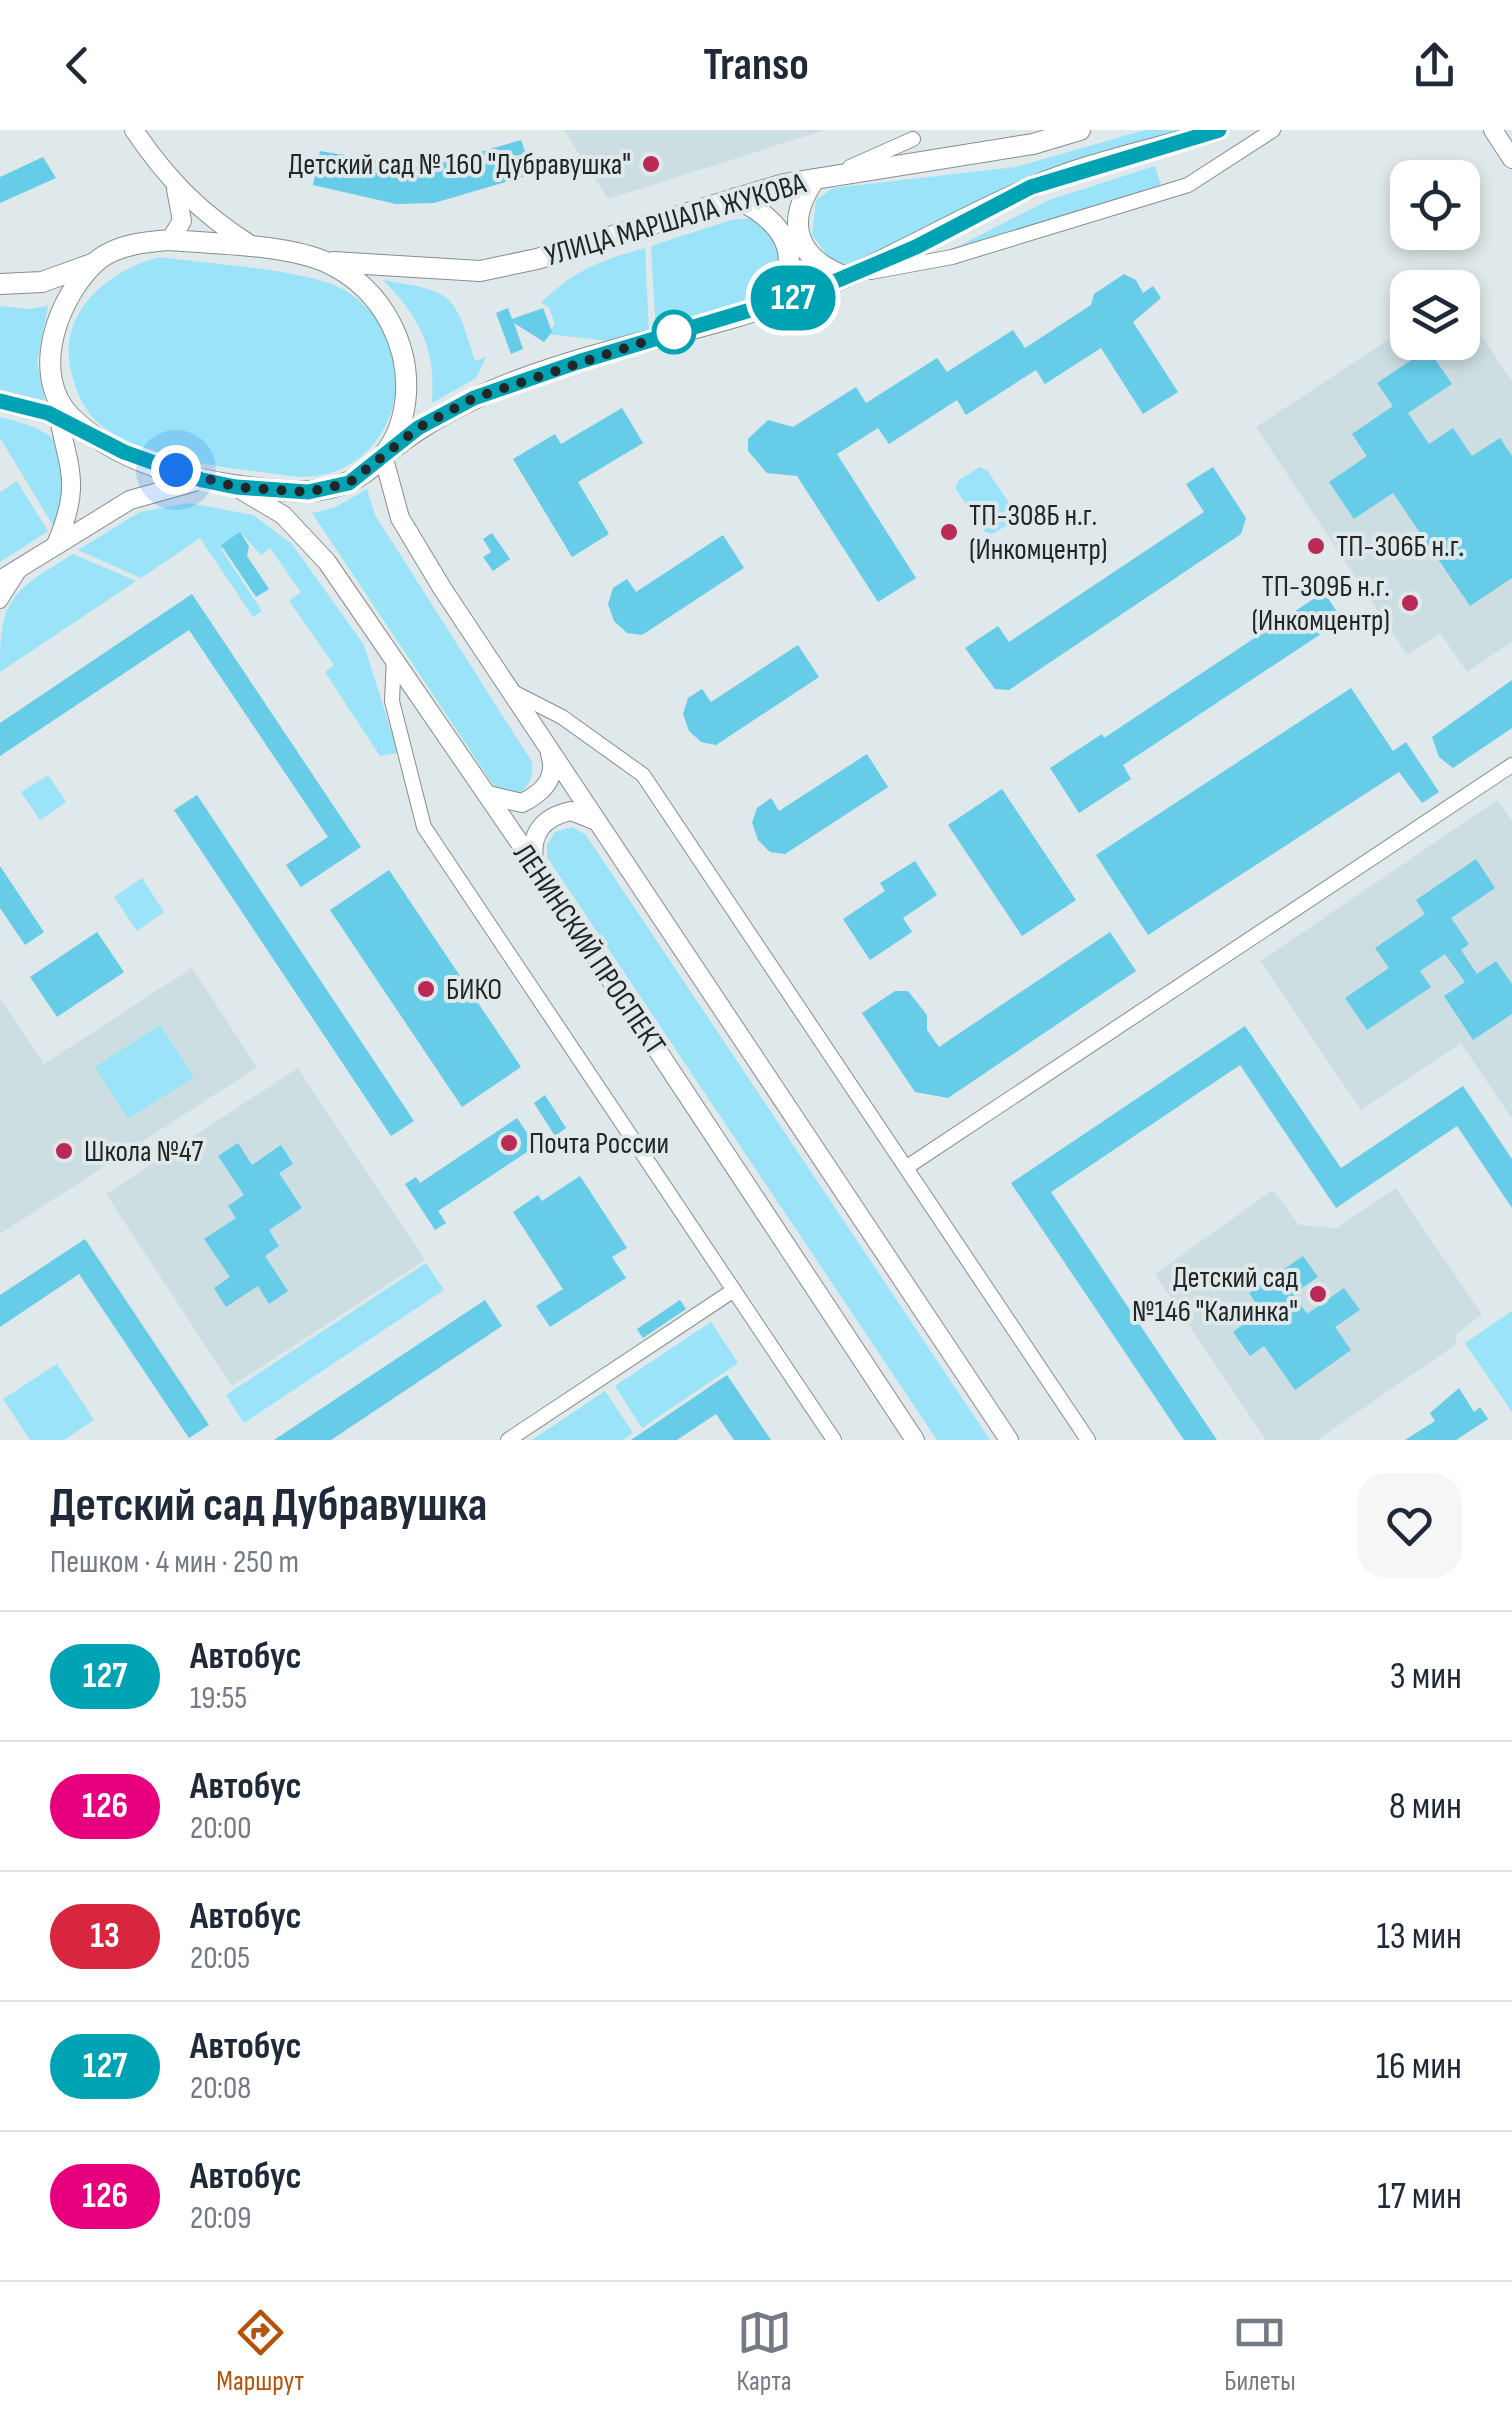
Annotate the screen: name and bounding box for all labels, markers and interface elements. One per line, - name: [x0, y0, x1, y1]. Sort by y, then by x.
- icon: back: [50, 38, 105, 93]
- text: Transo: [703, 38, 809, 93]
- icon: share: [1407, 38, 1462, 93]
- place label: Детский сад № 160 "Дубравушка": [289, 147, 631, 183]
- marker: Детский сад № 160 "Дубравушка": [640, 153, 662, 175]
- map controls: [1390, 160, 1480, 360]
- button: locate: [1390, 160, 1480, 250]
- street label: УЛИЦА МАРШАЛА ЖУКОВА: [541, 165, 810, 274]
- line badge: 127: [736, 266, 850, 330]
- button: layers: [1390, 270, 1480, 360]
- text: 127: [771, 277, 815, 320]
- unlabelled marker: [653, 311, 695, 353]
- your location: [151, 445, 201, 495]
- place label: ТП-308Б н.г. (Инкомцентр): [969, 498, 1108, 568]
- marker: ТП-308Б н.г. (Инкомцентр): [938, 521, 960, 543]
- place label: ТП-306Б н.г.: [1336, 529, 1464, 565]
- marker: ТП-306Б н.г.: [1305, 535, 1327, 557]
- place label: ТП-309Б н.г. (Инкомцентр): [1251, 569, 1390, 639]
- marker: ТП-309Б н.г. (Инкомцентр): [1399, 592, 1421, 614]
- street label: ЛЕНИНСКИЙ ПРОСПЕКТ: [505, 837, 673, 1062]
- place label: БИКО: [446, 972, 502, 1008]
- marker: БИКО: [415, 978, 437, 1000]
- place label: Почта России: [529, 1126, 669, 1162]
- marker: Почта России: [498, 1132, 520, 1154]
- place label: Школа №47: [84, 1134, 203, 1170]
- marker: Школа №47: [53, 1140, 75, 1162]
- place label: Детский сад №146 "Калинка": [1132, 1260, 1299, 1330]
- marker: Детский сад №146 "Калинка": [1307, 1283, 1329, 1305]
- button: heart: [1357, 1473, 1462, 1578]
- text: Детский сад Дубравушка: [50, 1477, 488, 1534]
- text: Пешком · 4 мин · 250 m: [50, 1543, 299, 1582]
- text: Автобус: [190, 1634, 301, 1679]
- text: 3 мин: [1390, 1654, 1462, 1699]
- text: 127: [83, 1655, 127, 1698]
- text: 19:55: [190, 1679, 247, 1718]
- text: Автобус: [190, 1764, 301, 1809]
- text: 8 мин: [1389, 1784, 1462, 1829]
- text: 126: [82, 1785, 128, 1828]
- text: 20:00: [190, 1809, 252, 1848]
- text: Автобус: [190, 1894, 301, 1939]
- text: 13 мин: [1376, 1914, 1462, 1959]
- text: 13: [90, 1915, 120, 1958]
- text: 20:05: [190, 1939, 250, 1978]
- text: Автобус: [190, 2024, 301, 2069]
- text: 16 мин: [1376, 2044, 1462, 2089]
- text: 127: [83, 2045, 127, 2088]
- text: 20:08: [190, 2069, 251, 2108]
- text: Автобус: [190, 2154, 301, 2199]
- text: 17 мин: [1377, 2174, 1462, 2219]
- text: 126: [82, 2175, 128, 2218]
- text: 20:09: [190, 2199, 252, 2238]
- tab: Маршрут: [216, 2305, 304, 2398]
- tab: Карта: [736, 2305, 792, 2398]
- tab: Билеты: [1224, 2305, 1296, 2398]

